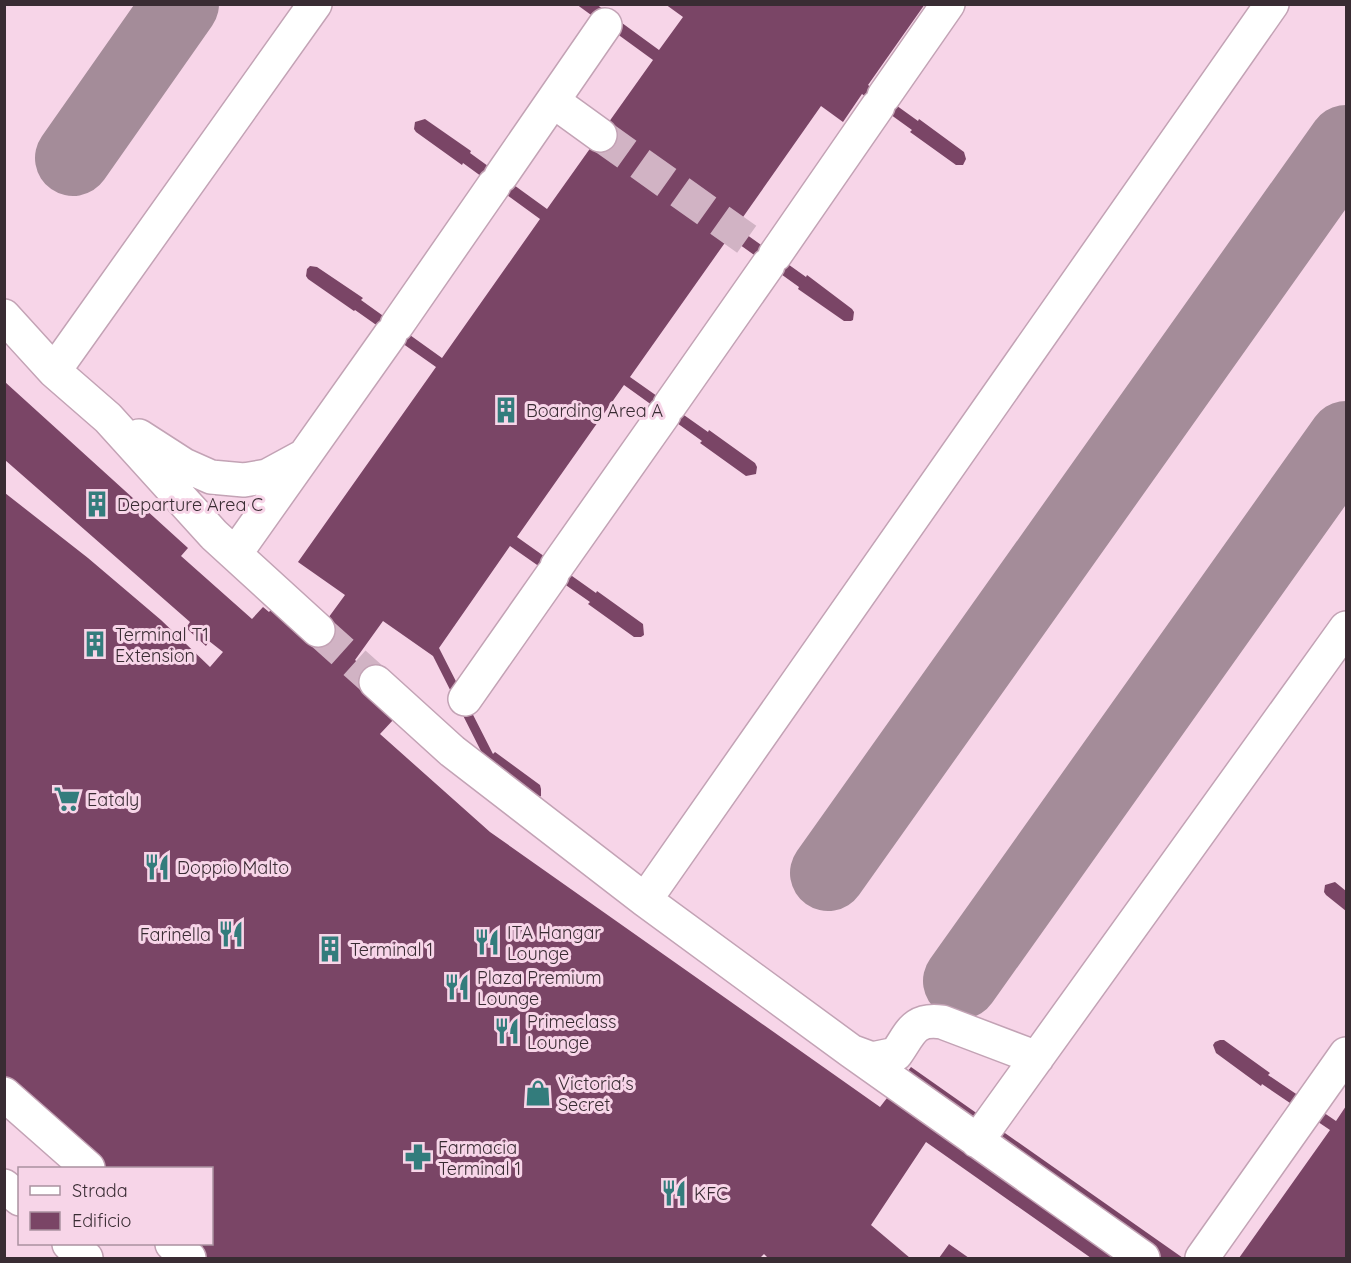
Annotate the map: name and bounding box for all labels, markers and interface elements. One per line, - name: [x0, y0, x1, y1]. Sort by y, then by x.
- building icon: Boarding Area A: [491, 395, 521, 425]
- place label: Boarding Area A: [526, 399, 664, 422]
- building icon: Departure Area C: [82, 489, 112, 519]
- place label: Departure Area C: [117, 493, 263, 516]
- place label: Terminal T1 Extension: [115, 623, 209, 667]
- building icon: Terminal T1 Extension: [80, 629, 110, 659]
- supermarket icon: Eataly: [52, 784, 82, 814]
- place label: Eataly: [87, 788, 139, 811]
- restaurant icon: Doppio Malto: [142, 852, 172, 882]
- place label: Doppio Malto: [177, 856, 289, 879]
- restaurant icon: Farinella: [216, 919, 246, 949]
- place label: ITA Hangar Lounge: [507, 921, 601, 965]
- place label: Farinella: [140, 923, 211, 946]
- restaurant icon: ITA Hangar Lounge: [472, 927, 502, 957]
- building icon: Terminal 1: [315, 934, 345, 964]
- place label: Terminal 1: [350, 938, 433, 961]
- place label: Plaza Premium Lounge: [477, 966, 602, 1010]
- restaurant icon: Plaza Premium Lounge: [442, 972, 472, 1002]
- place label: Primeclass Lounge: [527, 1010, 616, 1054]
- restaurant icon: Primeclass Lounge: [492, 1016, 522, 1046]
- place label: Victoria's Secret: [558, 1072, 634, 1116]
- shop icon: Victoria's Secret: [523, 1078, 553, 1108]
- place label: Farmacia Terminal 1: [438, 1136, 521, 1180]
- pharmacy icon: Farmacia Terminal 1: [403, 1142, 433, 1172]
- legend: [18, 1167, 213, 1245]
- restaurant icon: KFC: [659, 1178, 689, 1208]
- text: Strada: [72, 1179, 128, 1202]
- place label: KFC: [694, 1182, 728, 1205]
- text: Edificio: [72, 1209, 131, 1232]

